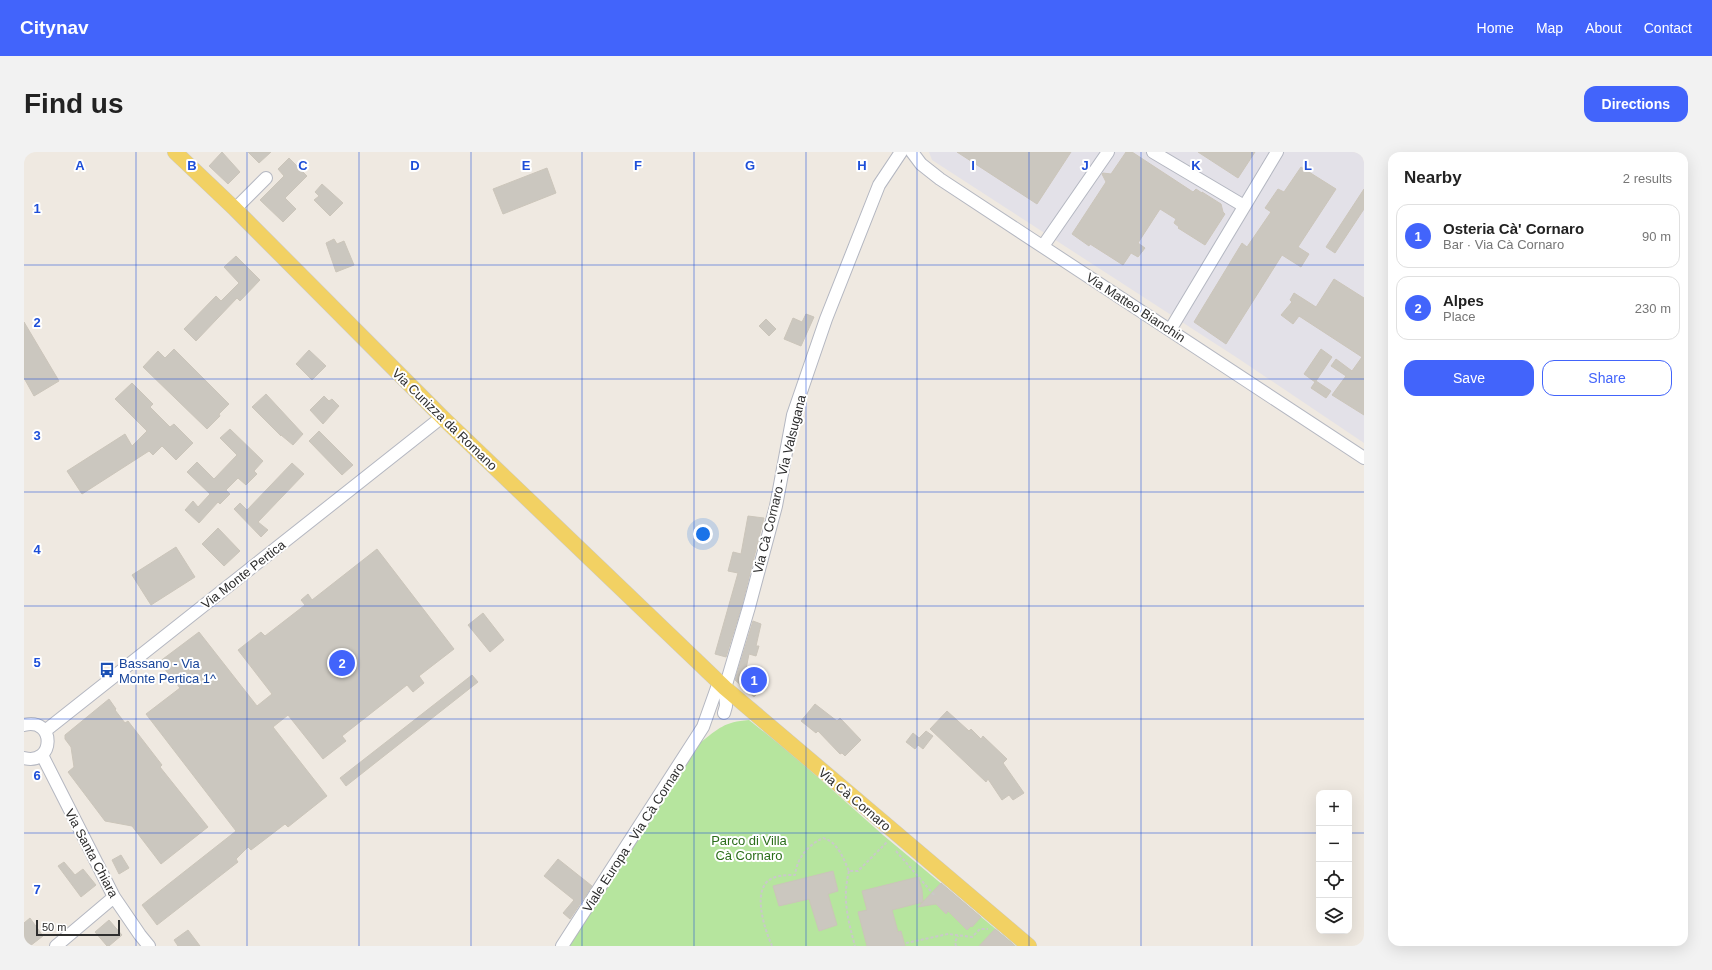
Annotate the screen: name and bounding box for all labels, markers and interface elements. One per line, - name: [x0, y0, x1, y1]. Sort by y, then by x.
- text: Citynav: [20, 17, 89, 38]
- text: Home: [1477, 20, 1514, 36]
- text: Map: [1536, 20, 1563, 36]
- text: About: [1585, 20, 1622, 36]
- text: Contact: [1644, 20, 1692, 36]
- button: Directions: [1584, 86, 1688, 122]
- text: Find us: [24, 88, 124, 119]
- text: A: [75, 158, 85, 173]
- text: B: [187, 158, 197, 173]
- text: C: [298, 158, 308, 173]
- text: D: [410, 158, 420, 173]
- text: E: [522, 158, 531, 173]
- text: F: [634, 158, 642, 173]
- text: G: [745, 158, 755, 173]
- text: H: [857, 158, 867, 173]
- text: I: [971, 158, 975, 173]
- text: J: [1081, 158, 1089, 173]
- text: K: [1191, 158, 1201, 173]
- text: L: [1304, 158, 1312, 173]
- text: Nearby: [1404, 168, 1462, 187]
- text: 2 results: [1623, 171, 1672, 186]
- text: 1: [33, 201, 41, 216]
- text: Osteria Cà' Cornaro: [1443, 220, 1584, 237]
- text: 1: [1414, 229, 1422, 244]
- text: 90 m: [1642, 229, 1671, 244]
- text: Bar · Via Cà Cornaro: [1443, 237, 1564, 252]
- street label: Via Matteo Bianchin: [1083, 270, 1188, 345]
- text: Alpes: [1443, 292, 1484, 309]
- text: 2: [1414, 301, 1422, 316]
- text: 230 m: [1635, 301, 1671, 316]
- text: Place: [1443, 309, 1476, 324]
- text: 2: [33, 315, 41, 330]
- button: Save: [1404, 360, 1534, 396]
- button: Share: [1542, 360, 1672, 396]
- street label: Via Cunizza da Romano: [389, 365, 500, 473]
- street label: Via Cà Cornaro - Via Valsugana: [750, 393, 809, 575]
- text: 3: [33, 428, 41, 443]
- your location: [693, 524, 713, 544]
- street label: Via Monte Pertica: [198, 536, 289, 612]
- text: 4: [33, 542, 41, 557]
- pin: 2: [329, 648, 355, 678]
- text: 5: [33, 655, 41, 670]
- place label: Bassano - Via Monte Pertica 1^: [119, 656, 217, 686]
- bus stop icon: Bassano - Via Monte Pertica 1^: [98, 661, 116, 679]
- pin: 1: [741, 665, 767, 695]
- street label: Viale Europa - Via Cà Cornaro: [579, 760, 687, 915]
- street label: Via Cà Cornaro: [816, 765, 894, 834]
- text: 6: [33, 768, 41, 783]
- map controls: [1316, 790, 1352, 934]
- button: +: [1316, 790, 1352, 826]
- street label: Via Santa Chiara: [62, 806, 122, 901]
- button: −: [1316, 826, 1352, 862]
- park label: Parco di Villa Cà Cornaro: [711, 833, 788, 863]
- button: locate: [1316, 862, 1352, 898]
- text: 7: [33, 882, 41, 897]
- button: layers: [1316, 898, 1352, 934]
- scale bar: [36, 918, 120, 937]
- text: 50 m: [42, 921, 66, 933]

